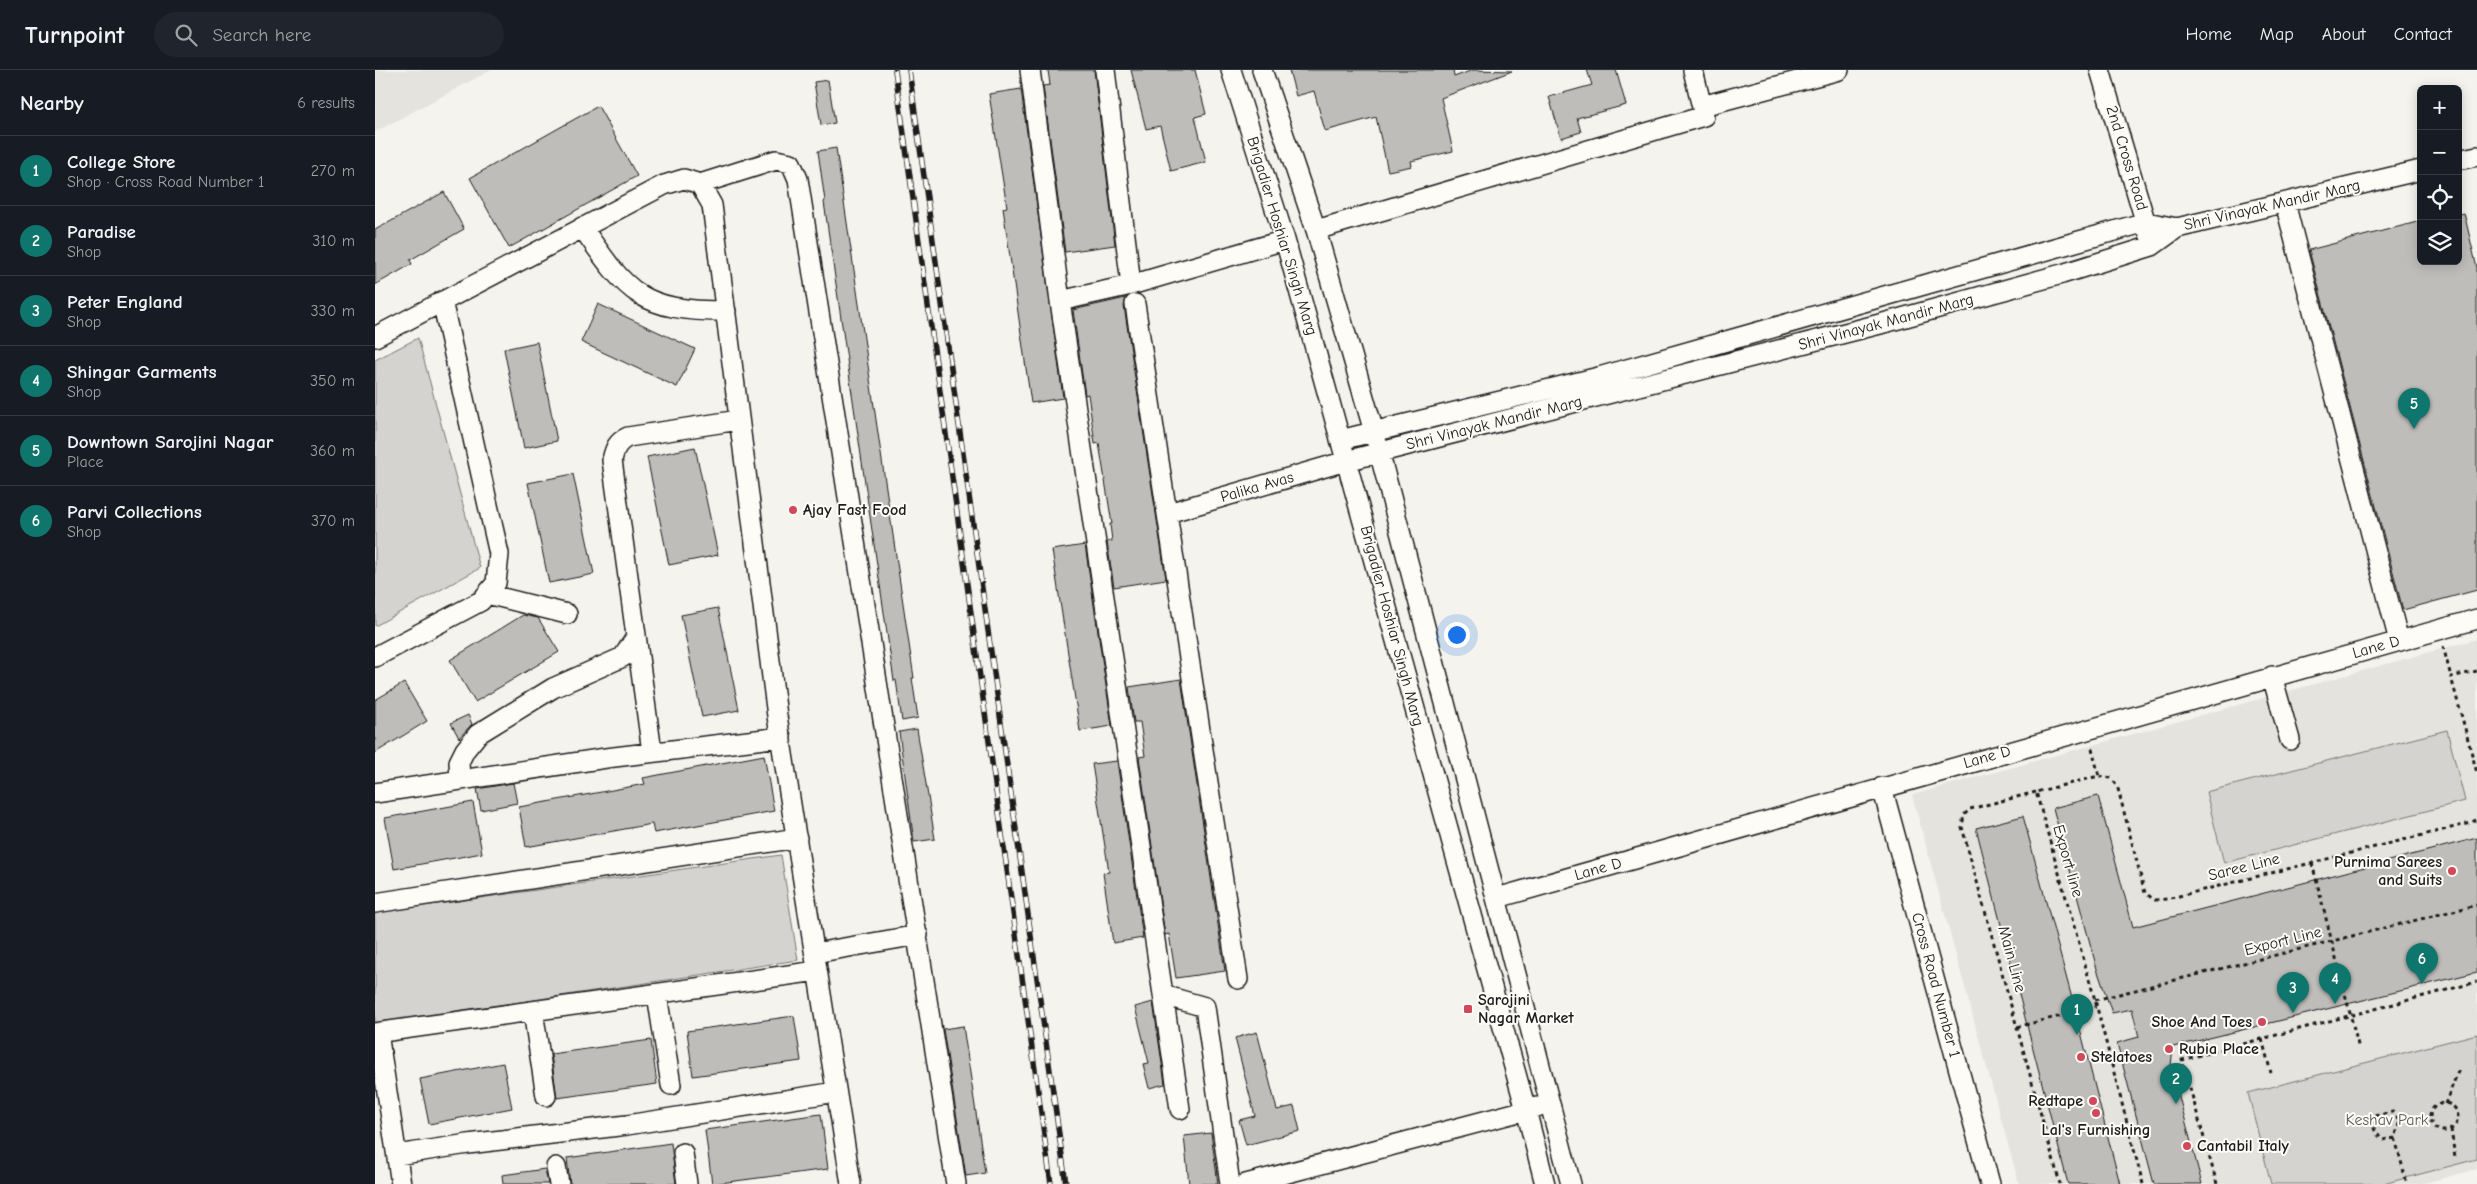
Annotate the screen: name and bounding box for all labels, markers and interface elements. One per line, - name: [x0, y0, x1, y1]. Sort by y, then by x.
- search box: [154, 12, 504, 57]
- text: Turnpoint: [25, 21, 124, 49]
- icon: search: [172, 21, 200, 49]
- text: Search here: [212, 24, 311, 46]
- text: Home: [2185, 24, 2232, 45]
- text: Map: [2260, 24, 2294, 45]
- text: About: [2322, 24, 2366, 45]
- text: Contact: [2394, 24, 2452, 45]
- map controls: [2417, 85, 2462, 265]
- button: +: [2417, 85, 2462, 130]
- text: Nearby: [20, 91, 84, 115]
- text: 6 results: [297, 94, 355, 112]
- street label: 2nd Cross Road: [2103, 103, 2151, 213]
- button: −: [2417, 130, 2462, 175]
- street label: Brigadier Hoshiar Singh Marg: [1243, 134, 1321, 338]
- text: College Store: [67, 151, 175, 173]
- text: 1: [33, 162, 39, 180]
- text: 270 m: [311, 162, 355, 180]
- text: Shop · Cross Road Number 1: [67, 173, 264, 191]
- button: locate: [2417, 175, 2462, 220]
- street label: Shri Vinayak Mandir Marg: [2182, 176, 2362, 234]
- button: layers: [2417, 220, 2462, 265]
- text: Paradise: [67, 221, 136, 243]
- text: 2: [32, 232, 40, 250]
- text: 310 m: [312, 232, 355, 250]
- text: Shop: [67, 243, 101, 261]
- street label: Shri Vinayak Mandir Marg: [1796, 290, 1976, 354]
- text: Peter England: [67, 291, 183, 313]
- text: 3: [32, 302, 40, 320]
- text: 330 m: [310, 302, 355, 320]
- text: Shop: [67, 313, 101, 331]
- text: Shingar Garments: [67, 361, 217, 383]
- text: 4: [32, 372, 40, 390]
- text: 350 m: [310, 372, 355, 390]
- text: Shop: [67, 383, 101, 401]
- pin: 5: [2398, 388, 2430, 429]
- street label: Shri Vinayak Mandir Marg: [1404, 392, 1584, 454]
- text: Downtown Sarojini Nagar: [67, 431, 274, 453]
- text: 5: [32, 442, 40, 460]
- text: 360 m: [310, 442, 355, 460]
- text: Place: [67, 453, 103, 471]
- street label: Palika Avas: [1218, 468, 1296, 506]
- text: Parvi Collections: [67, 501, 202, 523]
- place label: Ajay Fast Food: [803, 501, 907, 519]
- marker: Ajay Fast Food: [787, 504, 799, 516]
- text: 6: [32, 512, 40, 530]
- text: 370 m: [311, 512, 355, 530]
- text: Shop: [67, 523, 101, 541]
- street label: Brigadier Hoshiar Singh Marg: [1357, 524, 1427, 728]
- your location: [1444, 622, 1470, 648]
- street label: Lane D: [2350, 632, 2402, 662]
- street label: Lane D: [1961, 742, 2013, 772]
- street label: Export line: [2049, 823, 2087, 899]
- street label: Saree Line: [2206, 849, 2282, 885]
- place label: Purnima Sarees and Suits: [2334, 853, 2442, 889]
- street label: Lane D: [1572, 854, 1624, 884]
- marker: Purnima Sarees and Suits: [2446, 865, 2458, 877]
- street label: Cross Road Number 1: [1908, 911, 1964, 1059]
- street label: Export Line: [2243, 923, 2323, 959]
- street label: Main Line: [1995, 924, 2029, 994]
- pin: 6: [2406, 943, 2438, 984]
- pin: 4: [2319, 963, 2351, 1004]
- pin: 3: [2277, 972, 2309, 1013]
- place label: Sarojini Nagar Market: [1478, 991, 1574, 1027]
- pin: 1: [2061, 994, 2093, 1035]
- marker: Sarojini Nagar Market: [1462, 1003, 1474, 1015]
- place label: Shoe And Toes: [2151, 1013, 2252, 1031]
- marker: Shoe And Toes: [2256, 1016, 2268, 1028]
- place label: Rubia Place: [2179, 1040, 2259, 1058]
- marker: Rubia Place: [2163, 1043, 2175, 1055]
- place label: Stelatoes: [2091, 1048, 2152, 1066]
- marker: Stelatoes: [2075, 1051, 2087, 1063]
- pin: 2: [2160, 1063, 2192, 1104]
- place label: Redtape: [2028, 1092, 2083, 1110]
- marker: Redtape: [2087, 1095, 2099, 1107]
- marker: Lal's Furnishing: [2090, 1107, 2102, 1119]
- park label: Keshav Park: [2345, 1111, 2429, 1129]
- place label: Lal's Furnishing: [2041, 1121, 2151, 1139]
- place label: Cantabil Italy: [2197, 1137, 2289, 1155]
- marker: Cantabil Italy: [2181, 1140, 2193, 1152]

